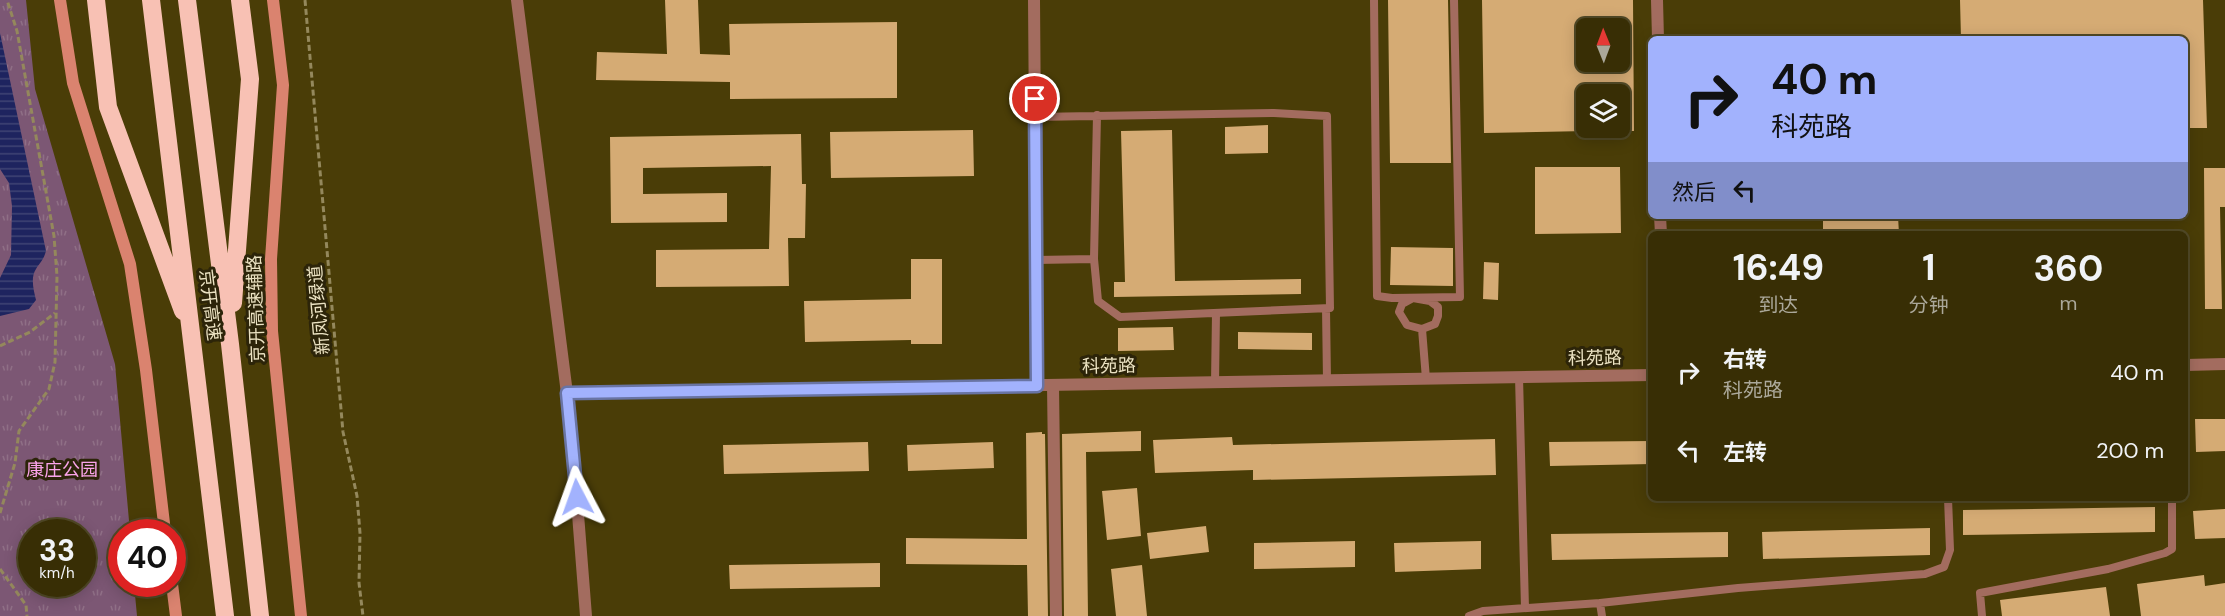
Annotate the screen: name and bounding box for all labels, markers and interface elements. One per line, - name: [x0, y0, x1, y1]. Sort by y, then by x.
- north arrow: [1576, 18, 1630, 72]
- map controls: [1576, 18, 1630, 138]
- text: 40 m: [1771, 52, 1877, 107]
- icon: right: [1672, 60, 1750, 138]
- pin: [1009, 73, 1060, 124]
- icon: arrive: [1018, 82, 1051, 115]
- button: layers: [1576, 84, 1630, 138]
- text: 科苑路: [1771, 109, 1852, 144]
- icon: left: [1728, 174, 1761, 207]
- text: 然后: [1672, 178, 1716, 207]
- text: 16:49: [1733, 244, 1824, 291]
- text: 1: [1922, 244, 1935, 291]
- text: 360: [2033, 245, 2103, 292]
- street label: 京开高速辅路: [242, 255, 270, 363]
- street label: 新凤河绿道: [303, 264, 335, 356]
- street label: 京开高速: [194, 268, 226, 342]
- text: m: [2059, 290, 2077, 316]
- text: 到达: [1758, 292, 1798, 318]
- text: 分钟: [1909, 292, 1949, 318]
- text: 右转: [1723, 345, 1767, 374]
- street label: 科苑路: [1568, 346, 1622, 370]
- street label: 科苑路: [1082, 354, 1136, 378]
- icon: right: [1672, 356, 1705, 389]
- text: 40 m: [2110, 358, 2164, 387]
- text: 科苑路: [1723, 377, 1783, 403]
- icon: left: [1672, 434, 1705, 467]
- text: 200 m: [2096, 436, 2164, 465]
- text: 左转: [1723, 438, 1767, 467]
- park label: 康庄公园: [26, 458, 98, 482]
- position arrow: [545, 465, 609, 529]
- speed limit sign: 40: [108, 519, 186, 597]
- text: 33: [39, 531, 75, 570]
- text: km/h: [39, 563, 75, 583]

